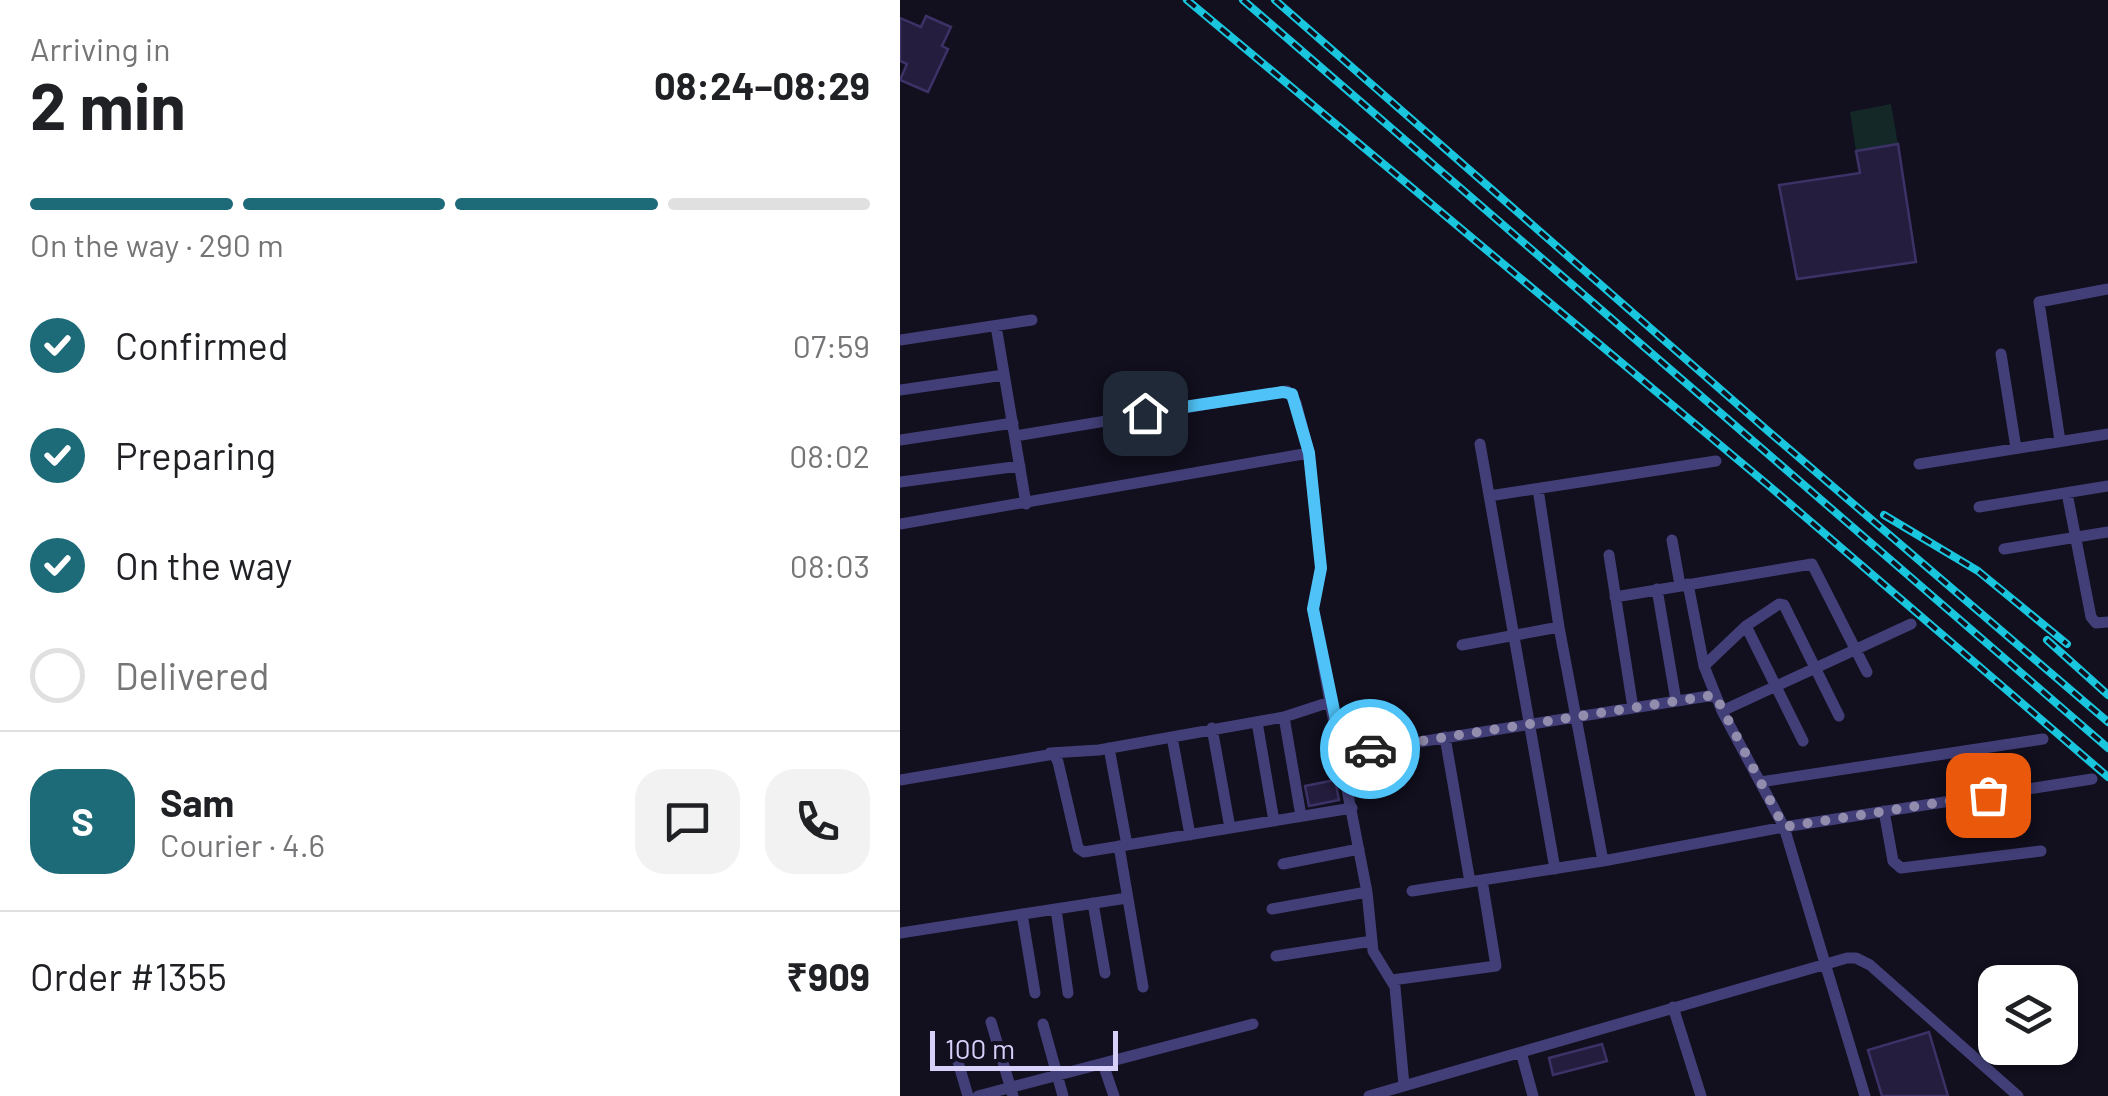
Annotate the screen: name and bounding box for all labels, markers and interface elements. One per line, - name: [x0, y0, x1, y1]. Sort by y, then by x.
- text: Arriving in: [30, 29, 170, 67]
- text: 08:24–08:29: [654, 62, 870, 108]
- text: 2 min: [30, 65, 186, 143]
- text: On the way · 290 m: [30, 225, 284, 263]
- icon: check: [30, 318, 85, 373]
- text: Confirmed: [115, 322, 288, 368]
- text: 07:59: [793, 326, 870, 364]
- pin: [1103, 371, 1188, 456]
- icon: home: [1118, 386, 1173, 441]
- icon: check: [30, 428, 85, 483]
- text: Preparing: [115, 432, 276, 478]
- text: 08:02: [789, 436, 870, 474]
- icon: check: [30, 538, 85, 593]
- text: On the way: [115, 542, 292, 588]
- text: 08:03: [790, 546, 870, 584]
- text: Delivered: [115, 652, 269, 698]
- courier: [1320, 699, 1420, 799]
- icon: car: [1343, 722, 1398, 777]
- pin: [1946, 753, 2031, 838]
- icon: bag: [1961, 768, 2016, 823]
- button: chat: [635, 769, 740, 874]
- button: phone: [765, 769, 870, 874]
- text: Sam: [160, 779, 234, 825]
- text: S: [71, 798, 94, 844]
- text: Courier · 4.6: [160, 825, 325, 863]
- text: Order #1355: [30, 953, 227, 999]
- text: ₹909: [786, 953, 870, 999]
- map controls: [1978, 965, 2078, 1065]
- button: layers: [1978, 965, 2078, 1065]
- scale bar: [930, 1026, 1118, 1070]
- text: 100 m: [945, 1031, 1015, 1065]

